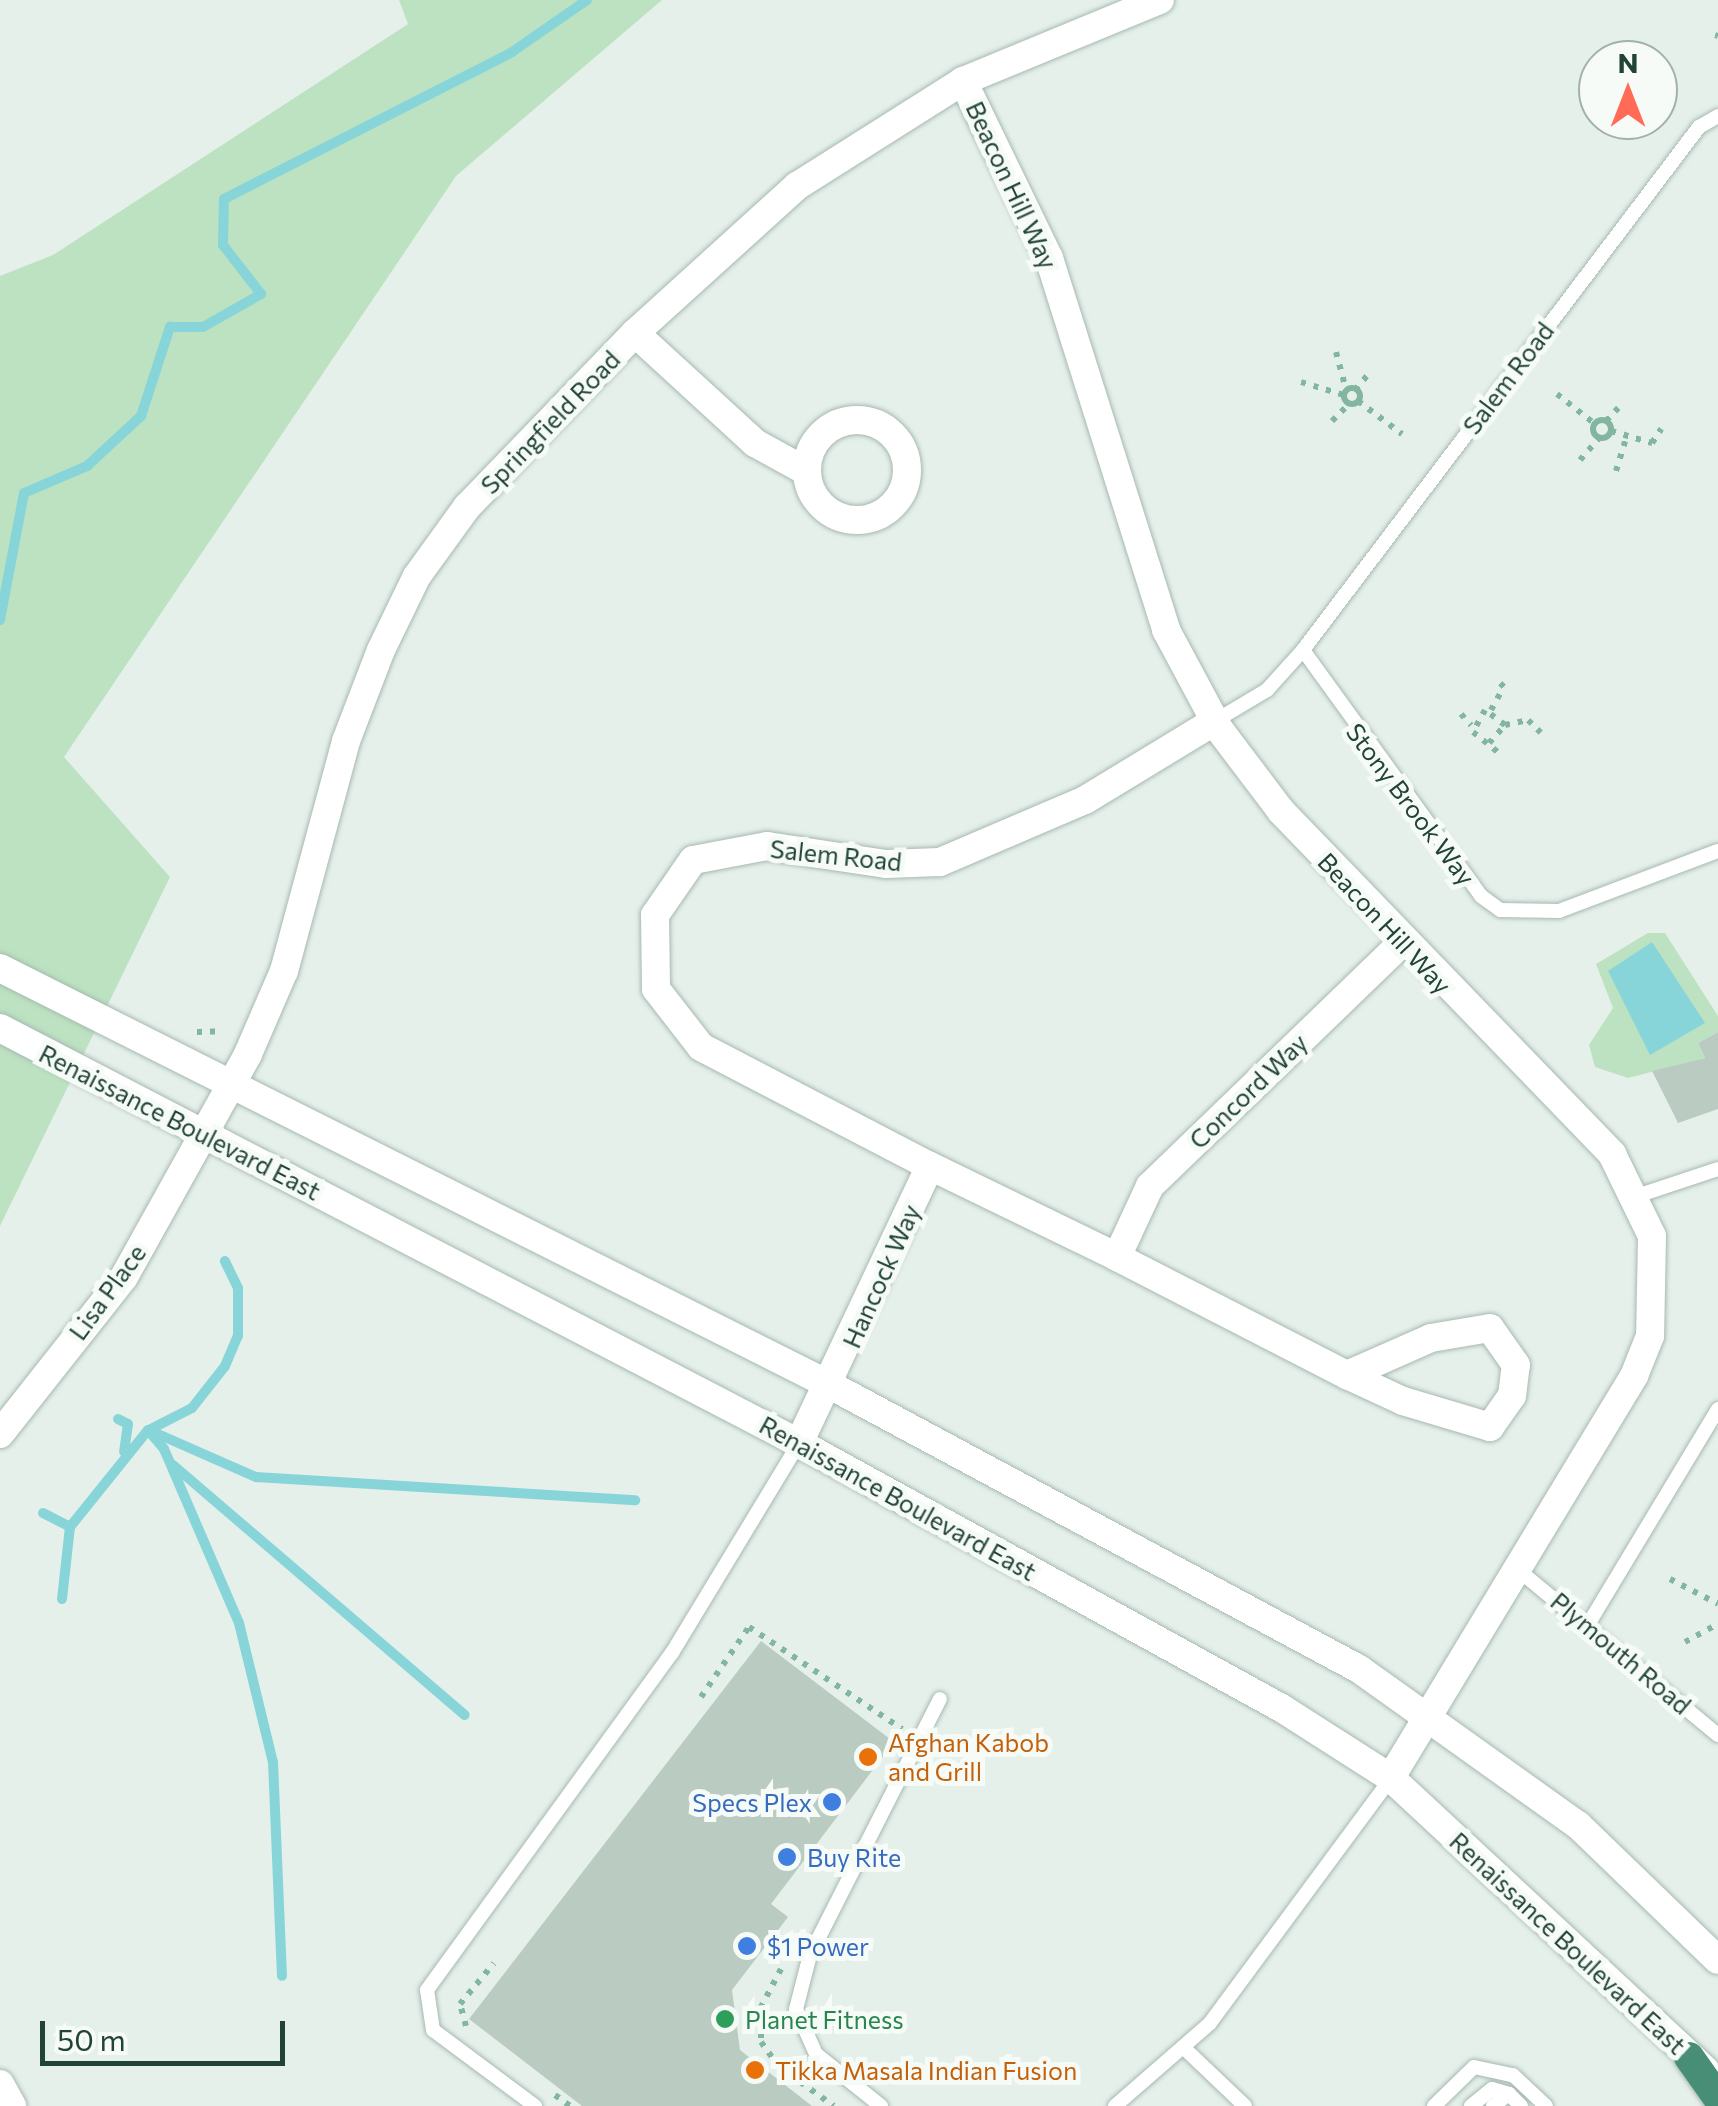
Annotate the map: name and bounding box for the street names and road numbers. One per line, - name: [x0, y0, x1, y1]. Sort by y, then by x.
- street label: Beacon Hill Way: [960, 96, 1064, 274]
- street label: Salem Road: [1456, 316, 1560, 440]
- street label: Springfield Road: [474, 344, 626, 500]
- street label: Stony Brook Way: [1340, 717, 1482, 891]
- street label: Salem Road: [769, 833, 903, 877]
- street label: Beacon Hill Way: [1312, 846, 1458, 1000]
- street label: Concord Way: [1183, 1027, 1313, 1155]
- street label: Renaissance Boulevard East: [34, 1038, 326, 1206]
- street label: Hancock Way: [836, 1200, 926, 1352]
- street label: Lisa Place: [62, 1238, 152, 1346]
- street label: Renaissance Boulevard East: [754, 1409, 1042, 1587]
- street label: Plymouth Road: [1545, 1586, 1697, 1720]
- street label: Renaissance Boulevard East: [1444, 1826, 1692, 2060]

